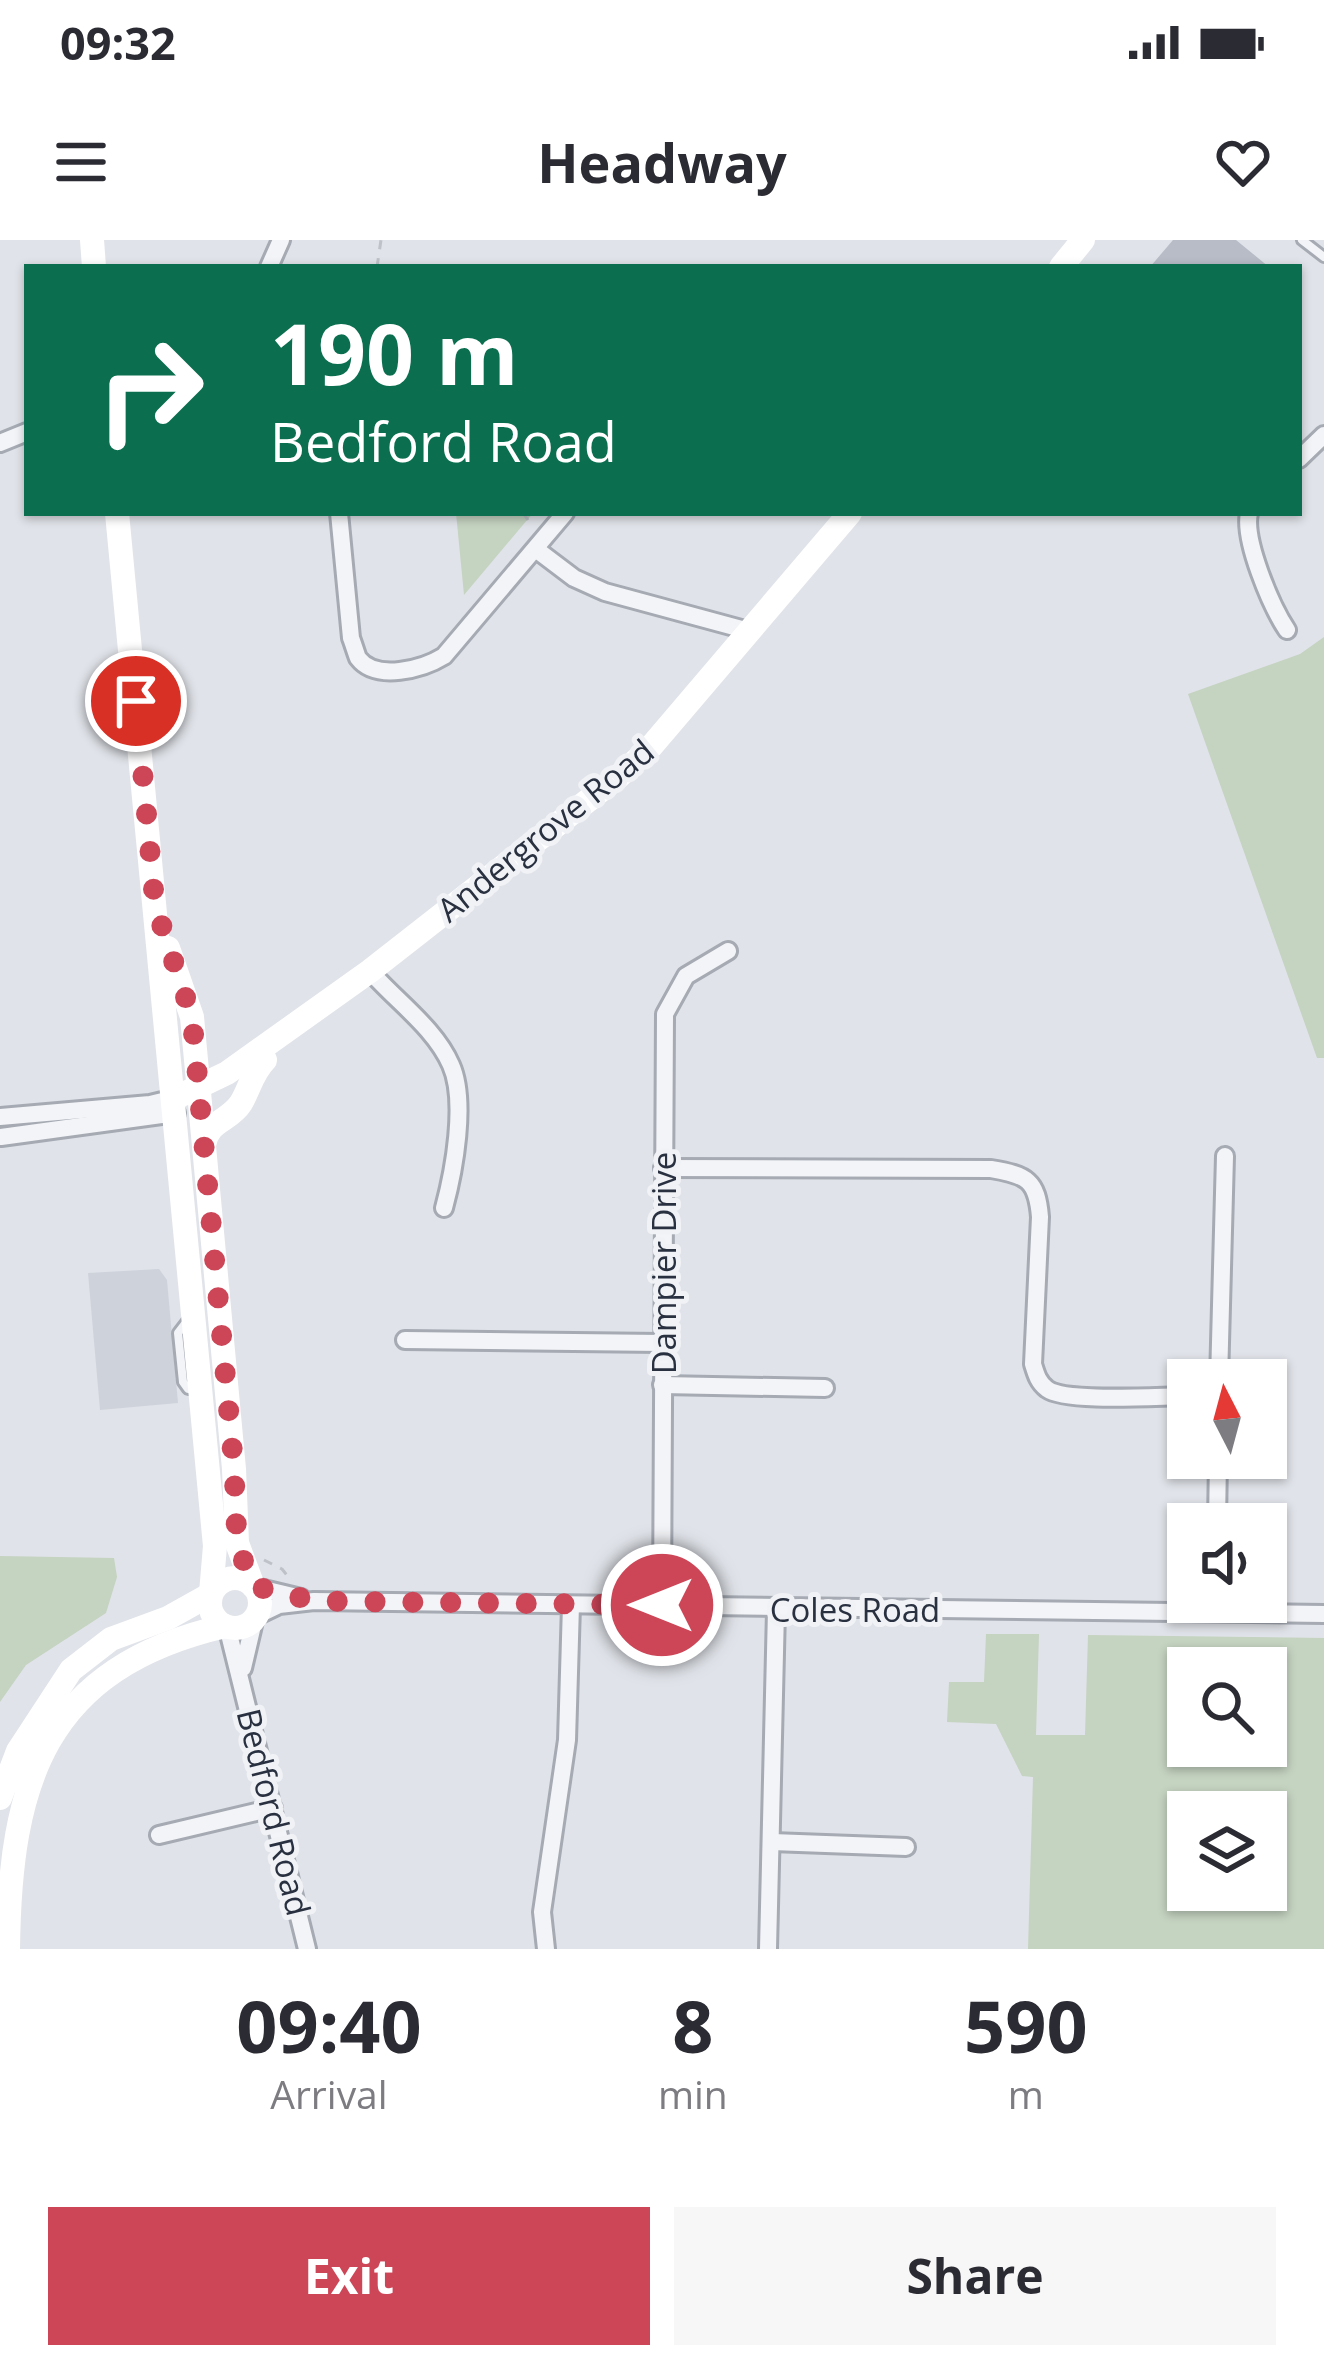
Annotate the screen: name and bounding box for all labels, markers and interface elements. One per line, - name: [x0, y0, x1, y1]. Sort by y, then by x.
- text: 09:32: [60, 12, 176, 73]
- text: Headway: [537, 125, 787, 199]
- icon: menu: [48, 129, 114, 195]
- icon: heart: [1210, 129, 1276, 195]
- text: 190 m: [270, 295, 518, 410]
- icon: right: [72, 312, 228, 468]
- text: Bedford Road: [270, 404, 617, 478]
- pin: [85, 650, 187, 752]
- icon: arrive: [103, 668, 169, 734]
- street label: Andergrove Road: [427, 729, 663, 931]
- street label: Dampier Drive: [641, 1152, 686, 1374]
- north arrow: [1167, 1359, 1287, 1479]
- map controls: [1167, 1359, 1287, 1911]
- button: sound: [1167, 1503, 1287, 1623]
- position arrow: [599, 1542, 725, 1668]
- street label: Coles Road: [770, 1587, 940, 1632]
- button: search: [1167, 1647, 1287, 1767]
- street label: Bedford Road: [227, 1704, 321, 1920]
- button: layers: [1167, 1791, 1287, 1911]
- text: 09:40: [236, 1976, 422, 2074]
- text: 8: [672, 1976, 713, 2074]
- text: 590: [964, 1976, 1088, 2074]
- text: Arrival: [270, 2067, 388, 2120]
- text: min: [658, 2067, 728, 2120]
- text: m: [1008, 2067, 1044, 2120]
- button: Exit: [48, 2207, 650, 2345]
- button: Share: [674, 2207, 1276, 2345]

